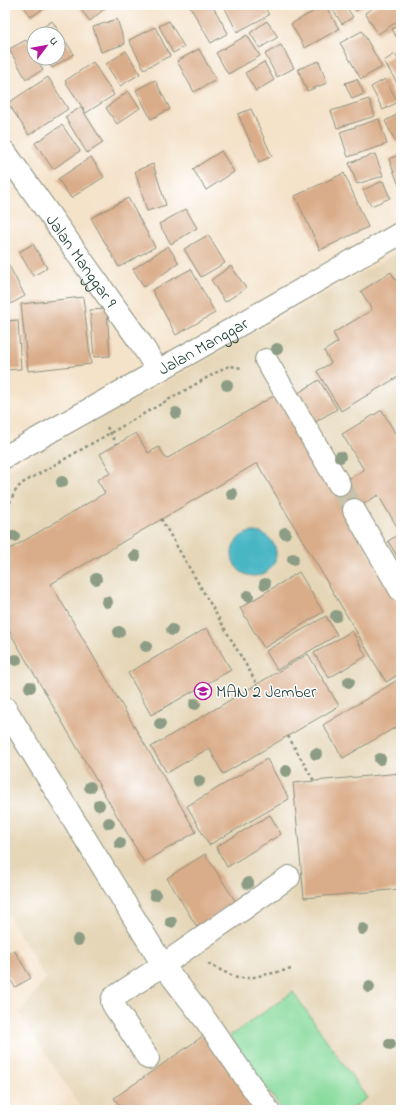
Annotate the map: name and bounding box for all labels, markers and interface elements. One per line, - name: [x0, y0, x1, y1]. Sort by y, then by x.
- north arrow: [26, 26, 66, 66]
- text: U: [45, 34, 62, 48]
- street label: Jalan Manggar 9: [39, 210, 123, 313]
- street label: Jalan Manggar: [154, 311, 254, 382]
- place label: MAN 2 Jember: [216, 680, 317, 705]
- school or university icon: MAN 2 Jember: [193, 681, 213, 701]

